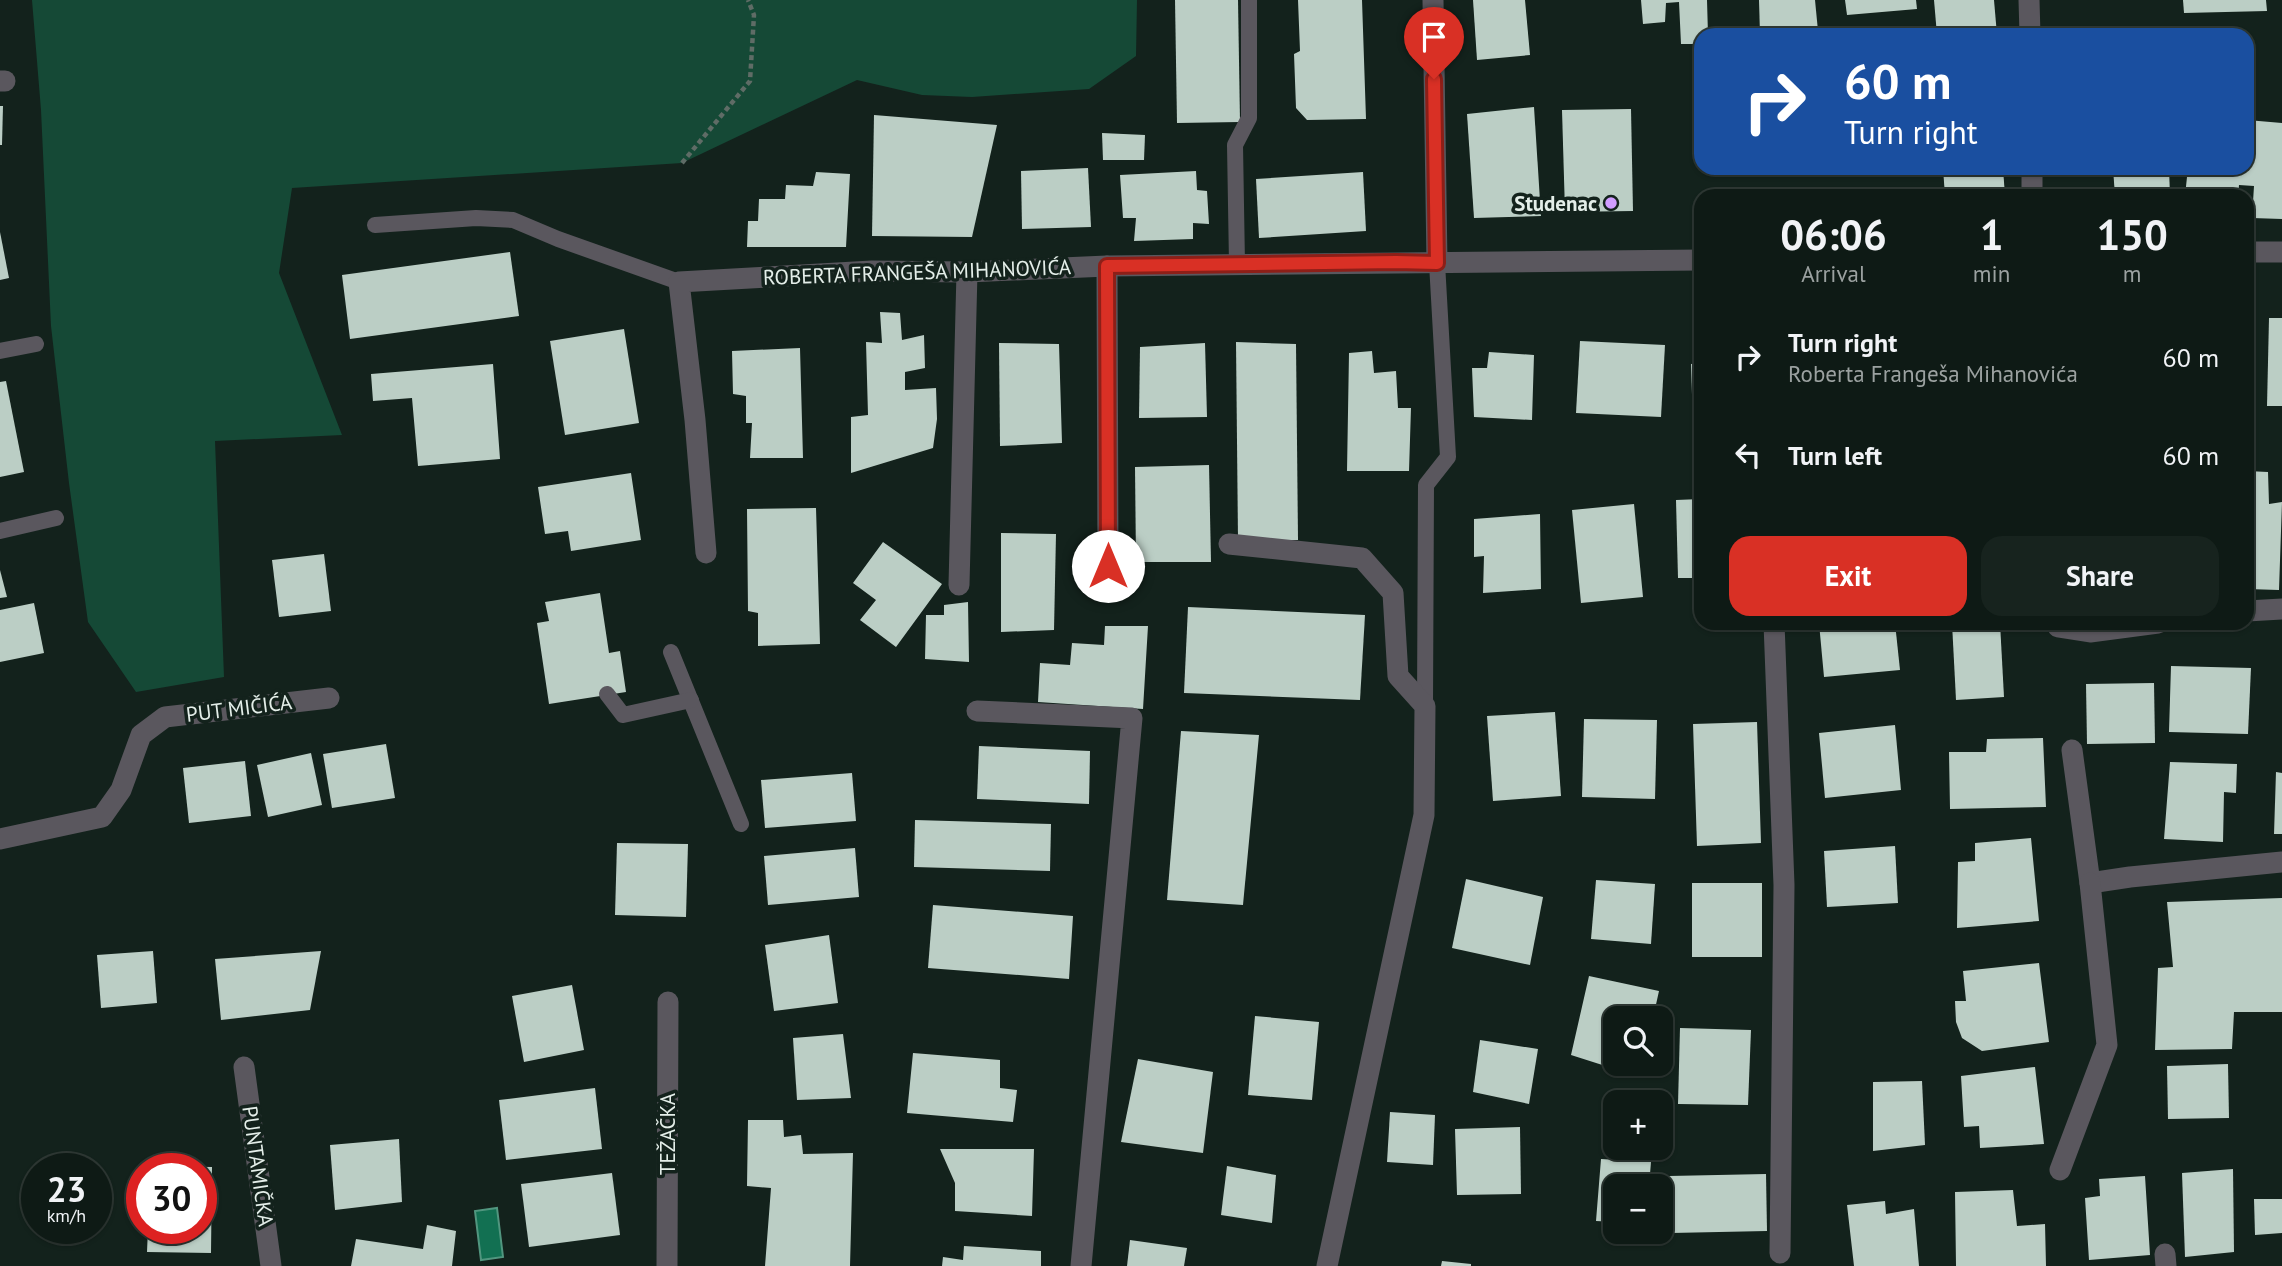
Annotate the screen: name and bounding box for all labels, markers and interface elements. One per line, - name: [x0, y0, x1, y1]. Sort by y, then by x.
- pin: [1404, 7, 1464, 79]
- icon: arrive: [1415, 18, 1453, 56]
- text: 60 m: [1844, 49, 1951, 113]
- icon: right: [1729, 56, 1820, 147]
- text: Turn right: [1844, 111, 1978, 153]
- place label: Studenac: [1514, 190, 1597, 217]
- marker: Studenac: [1603, 195, 1619, 211]
- text: 06:06: [1780, 207, 1887, 262]
- text: 1: [1980, 207, 2003, 262]
- text: 150: [2096, 207, 2168, 262]
- street label: ROBERTA FRANGEŠA MIHANOVIĆA: [762, 253, 1072, 291]
- text: Arrival: [1801, 259, 1866, 288]
- text: min: [1973, 259, 2010, 288]
- text: m: [2123, 259, 2141, 288]
- text: Turn right: [1788, 326, 1897, 359]
- icon: right: [1729, 338, 1767, 376]
- text: 60 m: [2163, 341, 2219, 374]
- text: Roberta Frangeša Mihanovića: [1788, 359, 2078, 388]
- icon: left: [1729, 436, 1767, 474]
- text: Turn left: [1788, 439, 1882, 472]
- text: 60 m: [2163, 439, 2219, 472]
- position arrow: [1071, 529, 1145, 603]
- button: Exit: [1729, 536, 1967, 616]
- button: Share: [1981, 536, 2219, 616]
- street label: PUT MIČIĆA: [185, 688, 294, 728]
- map controls: [1603, 1006, 1673, 1244]
- button: search: [1603, 1006, 1673, 1076]
- button: +: [1603, 1090, 1673, 1160]
- street label: TEŽAČKA: [654, 1092, 681, 1175]
- street label: PUNTAMIČKA: [236, 1104, 280, 1229]
- speed limit sign: 30: [126, 1153, 217, 1244]
- text: 23: [47, 1166, 86, 1212]
- button: −: [1603, 1174, 1673, 1244]
- text: km/h: [47, 1204, 86, 1227]

